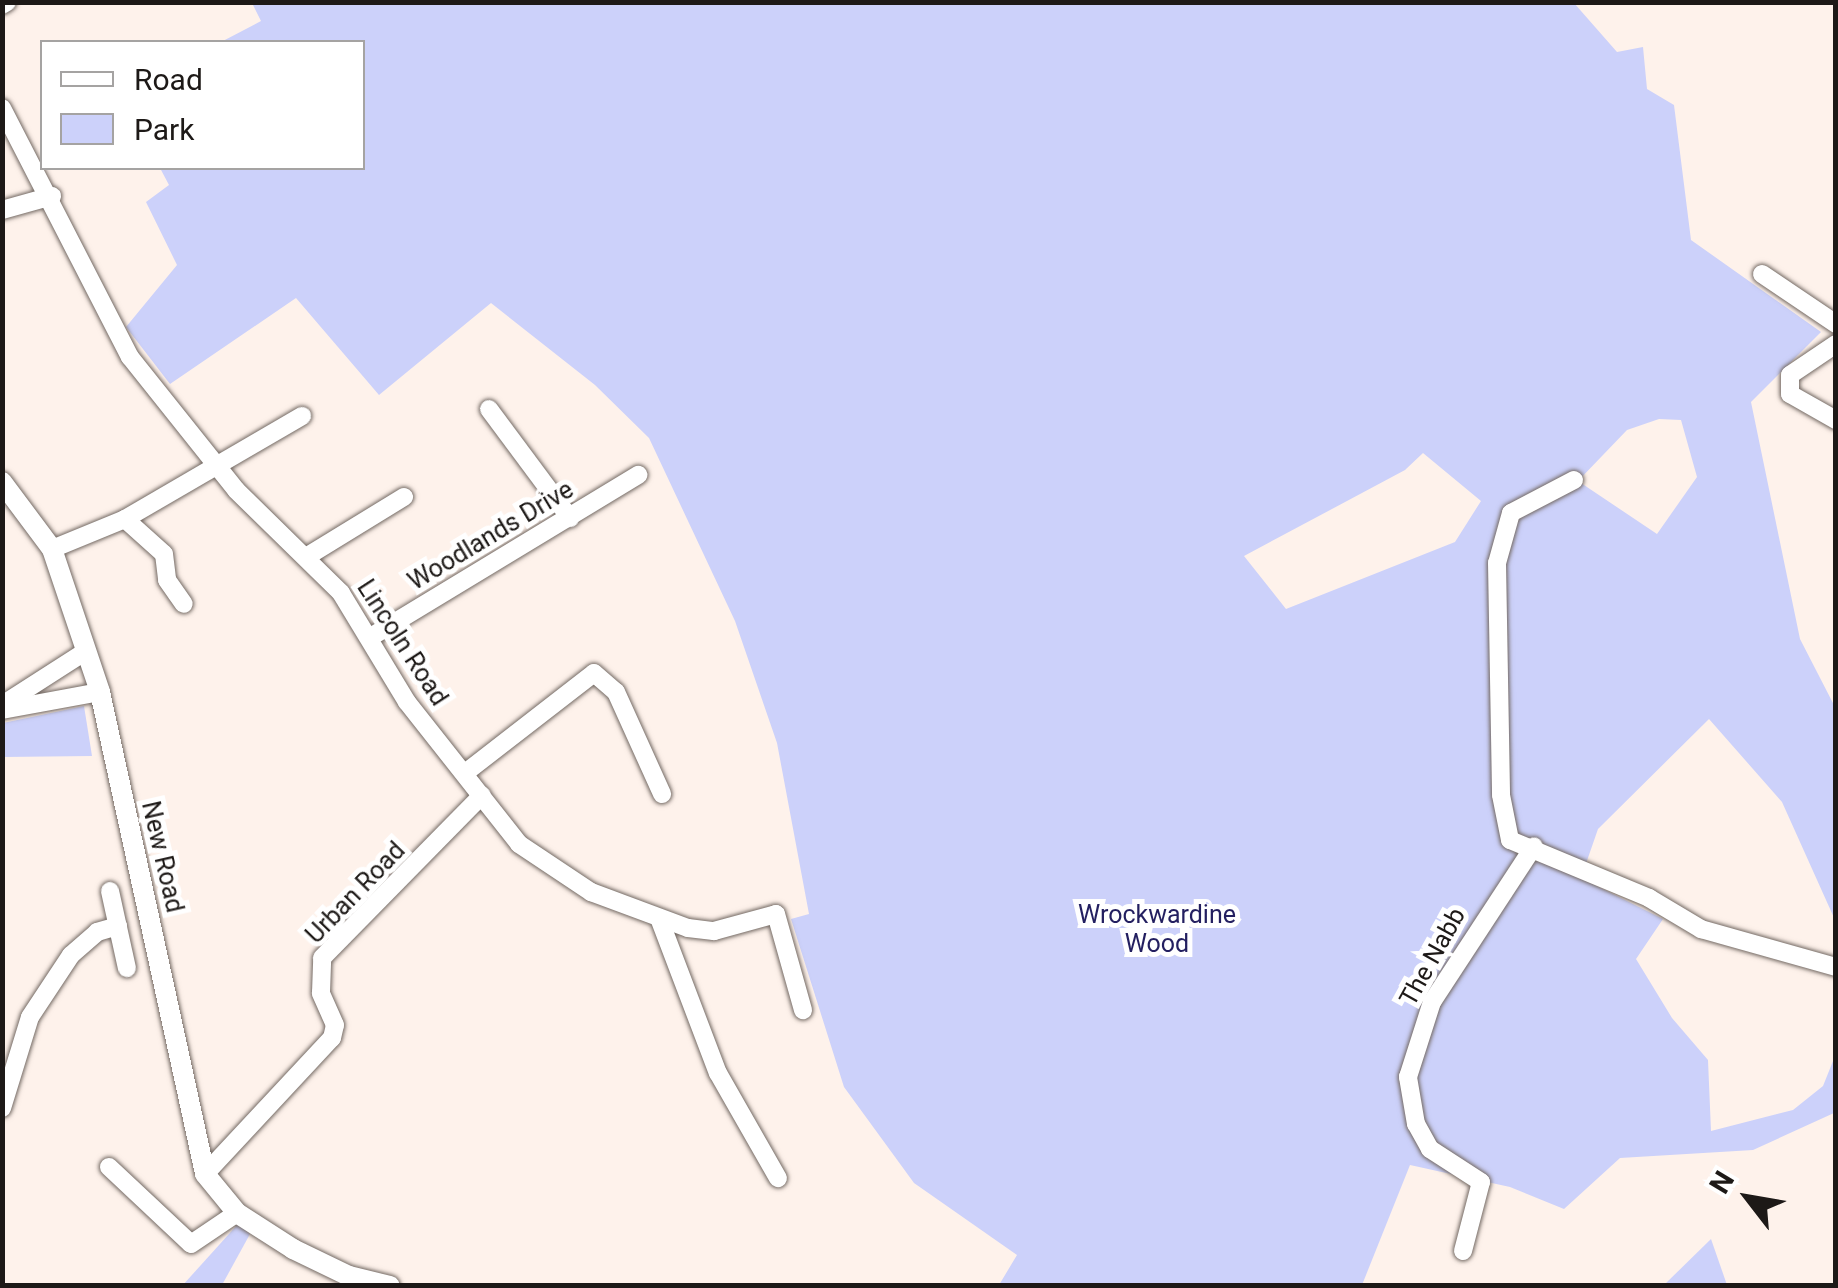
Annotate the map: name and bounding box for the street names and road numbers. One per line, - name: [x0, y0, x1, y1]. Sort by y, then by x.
- street label: Woodlands Drive: [403, 475, 579, 597]
- street label: Lincoln Road: [350, 574, 454, 712]
- street label: New Road: [135, 798, 189, 916]
- street label: Urban Road: [300, 836, 412, 950]
- street label: The Nabb: [1394, 903, 1472, 1011]

